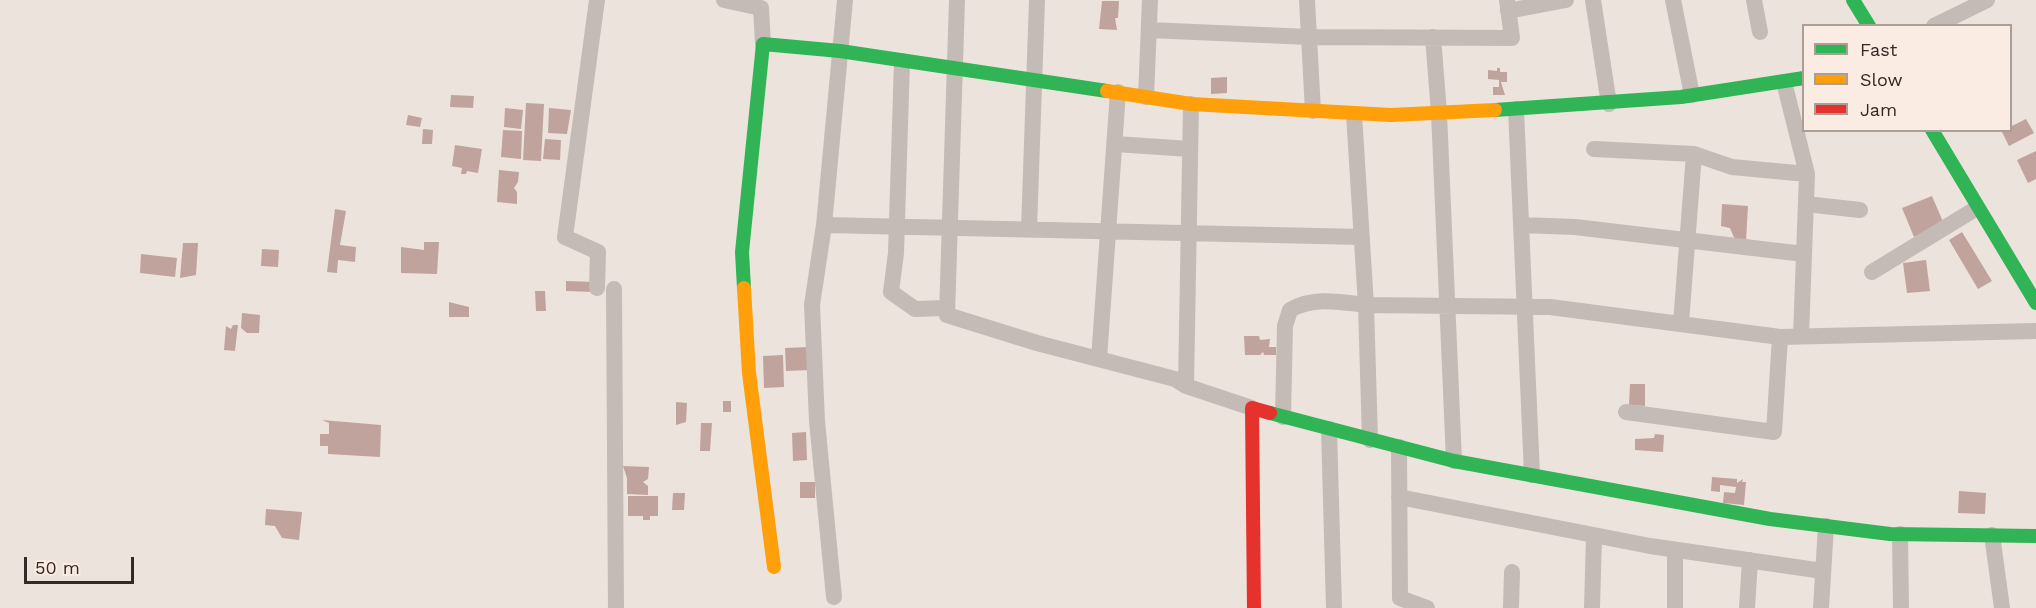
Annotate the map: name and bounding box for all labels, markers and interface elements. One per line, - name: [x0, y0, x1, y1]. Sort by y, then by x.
- legend: [1802, 24, 2012, 132]
- text: Fast: [1860, 39, 1897, 60]
- text: Slow: [1860, 69, 1903, 90]
- text: Jam: [1860, 99, 1897, 120]
- scale bar: [27, 545, 136, 583]
- text: 50 m: [35, 557, 80, 578]

